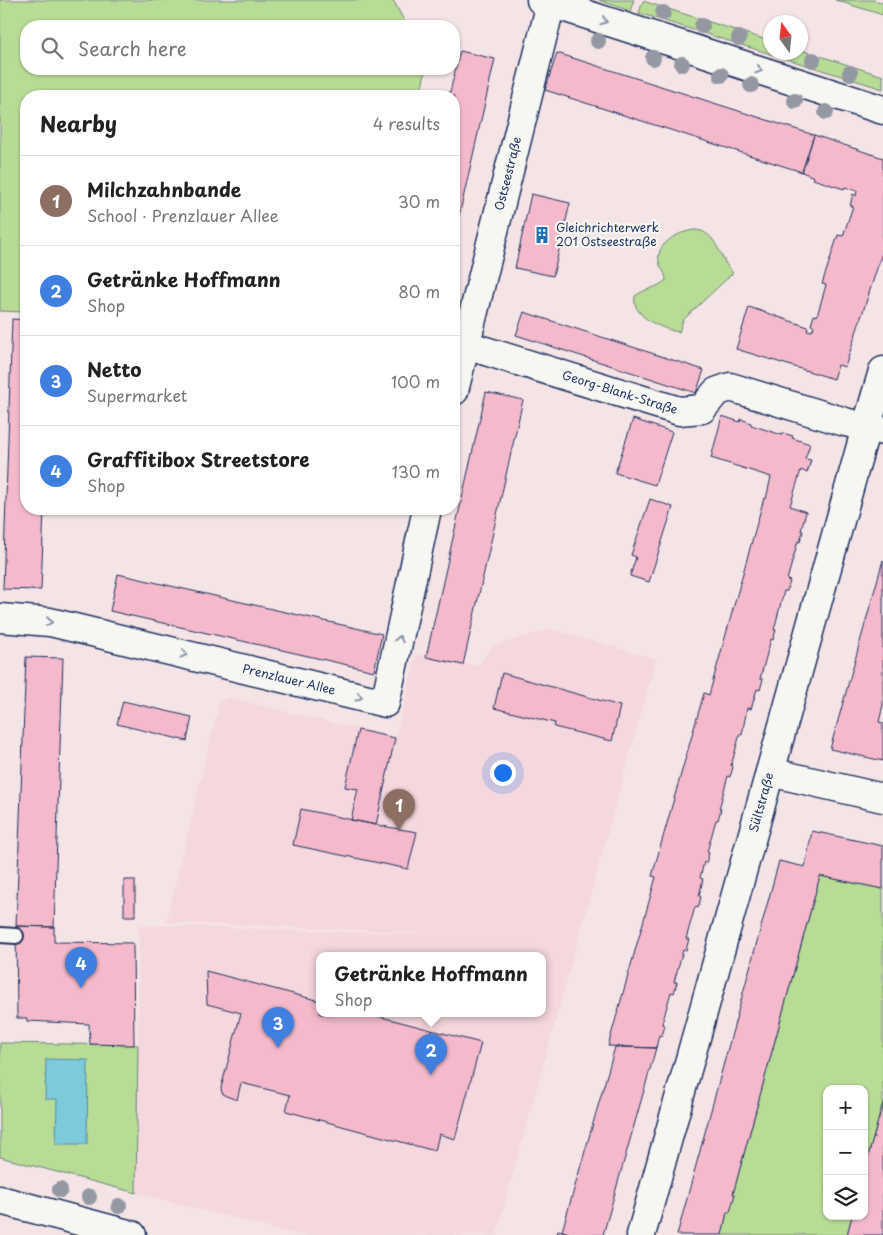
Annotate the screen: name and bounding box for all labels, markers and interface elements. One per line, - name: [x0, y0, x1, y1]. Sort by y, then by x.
- one-way arrow: [600, 15, 608, 25]
- north arrow: [763, 15, 808, 60]
- search box: [20, 20, 460, 75]
- icon: search: [38, 34, 66, 62]
- text: Search here: [78, 34, 187, 62]
- one-way arrow: [754, 65, 763, 75]
- text: Nearby: [40, 107, 117, 139]
- text: 4 results: [373, 111, 440, 135]
- street label: Ostseestraße: [489, 135, 525, 212]
- text: Milchzahnbande: [87, 175, 241, 203]
- text: 1: [52, 189, 60, 213]
- text: 30 m: [398, 189, 440, 213]
- text: School · Prenzlauer Allee: [87, 203, 279, 227]
- place label: Gleichrichterwerk 201 Ostseestraße: [556, 218, 659, 250]
- building icon: Gleichrichterwerk 201 Ostseestraße: [532, 225, 552, 245]
- text: Getränke Hoffmann: [87, 265, 281, 293]
- text: 2: [50, 279, 62, 303]
- text: 80 m: [398, 279, 440, 303]
- text: Shop: [87, 293, 125, 317]
- text: Netto: [87, 355, 141, 383]
- street label: Georg-Blank-Straße: [560, 365, 680, 418]
- text: 3: [51, 369, 61, 393]
- text: 100 m: [391, 369, 440, 393]
- text: Supermarket: [87, 383, 187, 407]
- text: Graffitibox Streetstore: [87, 445, 310, 473]
- text: 4: [51, 459, 61, 483]
- text: 130 m: [392, 459, 440, 483]
- text: Shop: [87, 473, 125, 497]
- one-way arrow: [45, 616, 53, 627]
- one-way arrow: [393, 634, 404, 643]
- one-way arrow: [179, 648, 188, 659]
- street label: Prenzlauer Allee: [241, 659, 338, 699]
- one-way arrow: [354, 691, 363, 702]
- your location: [490, 760, 516, 786]
- street label: Sültstraße: [744, 770, 777, 834]
- pin: 1: [383, 789, 415, 830]
- pin: 4: [65, 947, 97, 988]
- popup: [316, 952, 546, 1017]
- text: Getränke Hoffmann: [334, 959, 528, 987]
- text: Shop: [334, 987, 372, 1011]
- pin: 3: [262, 1007, 294, 1048]
- pin: 2: [415, 1034, 447, 1075]
- map controls: [823, 1085, 868, 1220]
- button: +: [823, 1085, 868, 1130]
- button: −: [823, 1130, 868, 1175]
- button: layers: [823, 1175, 868, 1220]

